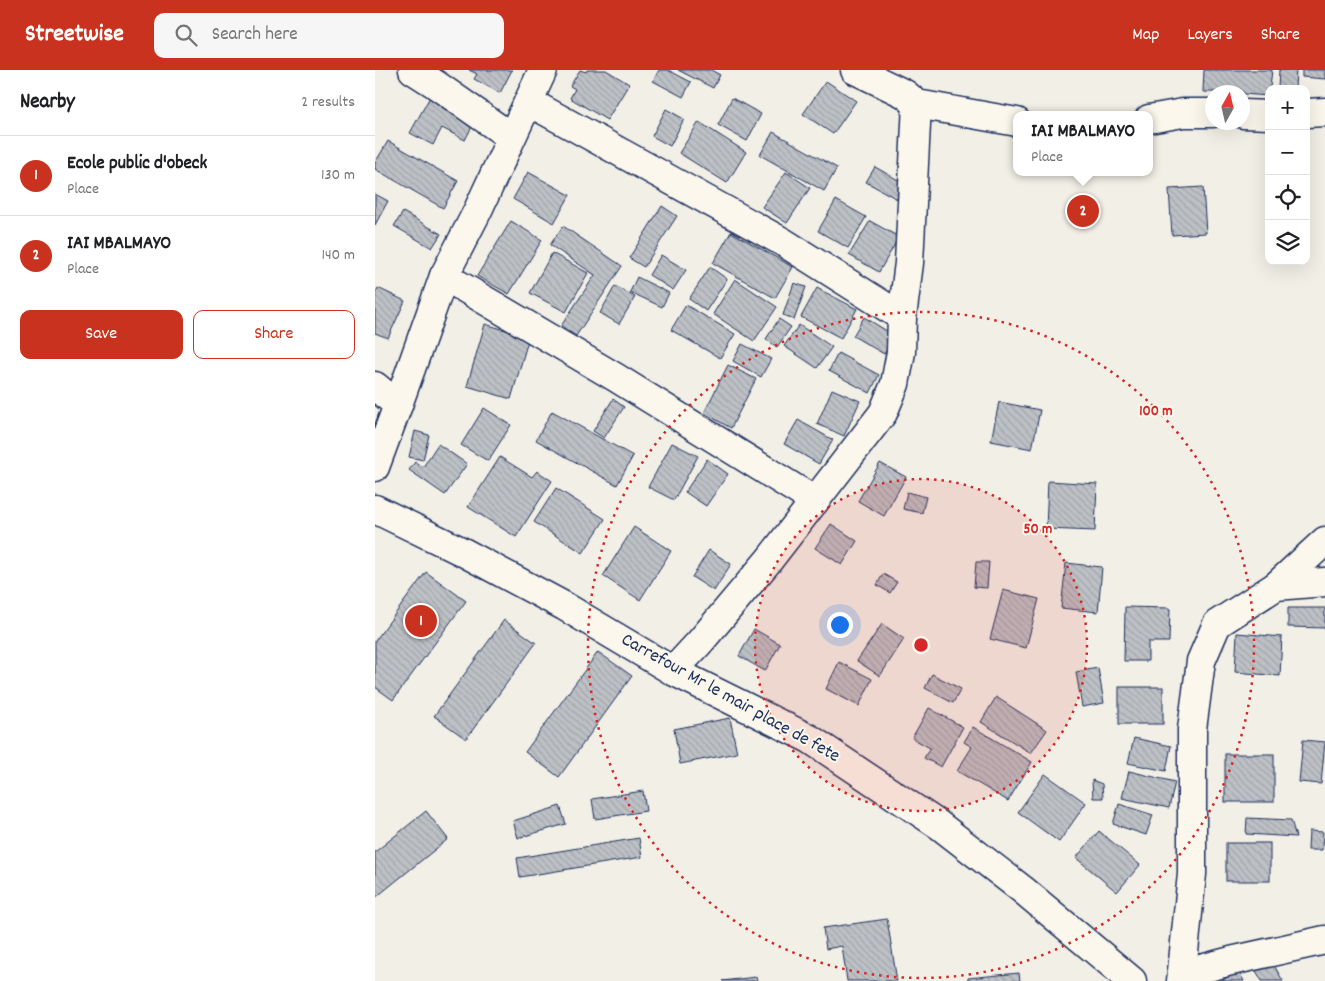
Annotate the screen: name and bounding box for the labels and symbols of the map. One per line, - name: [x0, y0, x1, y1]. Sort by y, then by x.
- north arrow: [1205, 85, 1250, 130]
- pin: 2: [1067, 192, 1099, 230]
- text: 100 m: [1139, 401, 1173, 423]
- text: 50 m: [1024, 519, 1052, 541]
- pin: 1: [405, 602, 437, 640]
- your location: [827, 612, 853, 638]
- street label: Carrefour Mr le mair place de fete: [616, 627, 844, 771]
- centre of rings: [912, 636, 930, 654]

